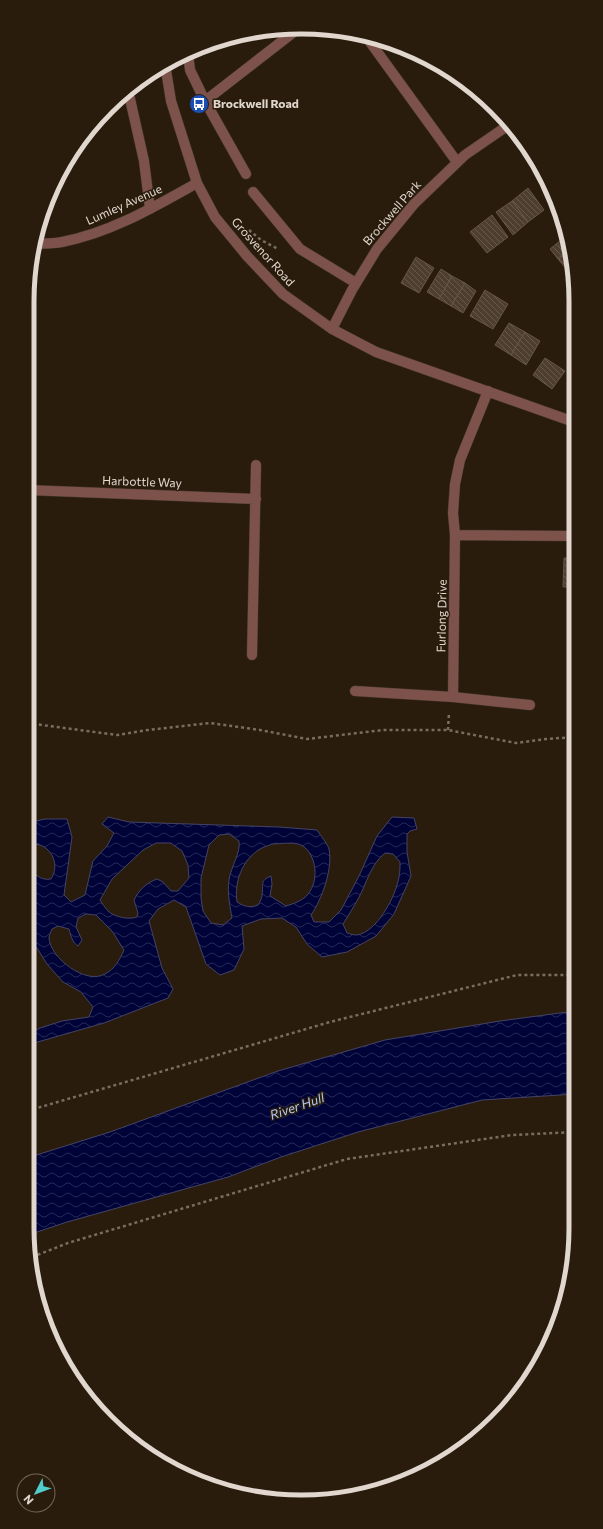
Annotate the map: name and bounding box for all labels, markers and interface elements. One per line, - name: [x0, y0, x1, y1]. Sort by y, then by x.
- bus stop icon: Brockwell Road: [188, 93, 210, 115]
- place label: Brockwell Road: [213, 96, 299, 110]
- street label: Brockwell Park: [359, 177, 423, 248]
- street label: Lumley Avenue: [83, 181, 164, 227]
- street label: Grosvenor Road: [229, 214, 298, 288]
- street label: Harbottle Way: [102, 473, 182, 489]
- street label: Furlong Drive: [433, 579, 449, 653]
- water label: River Hull: [268, 1089, 327, 1123]
- north arrow: [16, 1473, 56, 1513]
- text: N: [21, 1493, 36, 1507]

